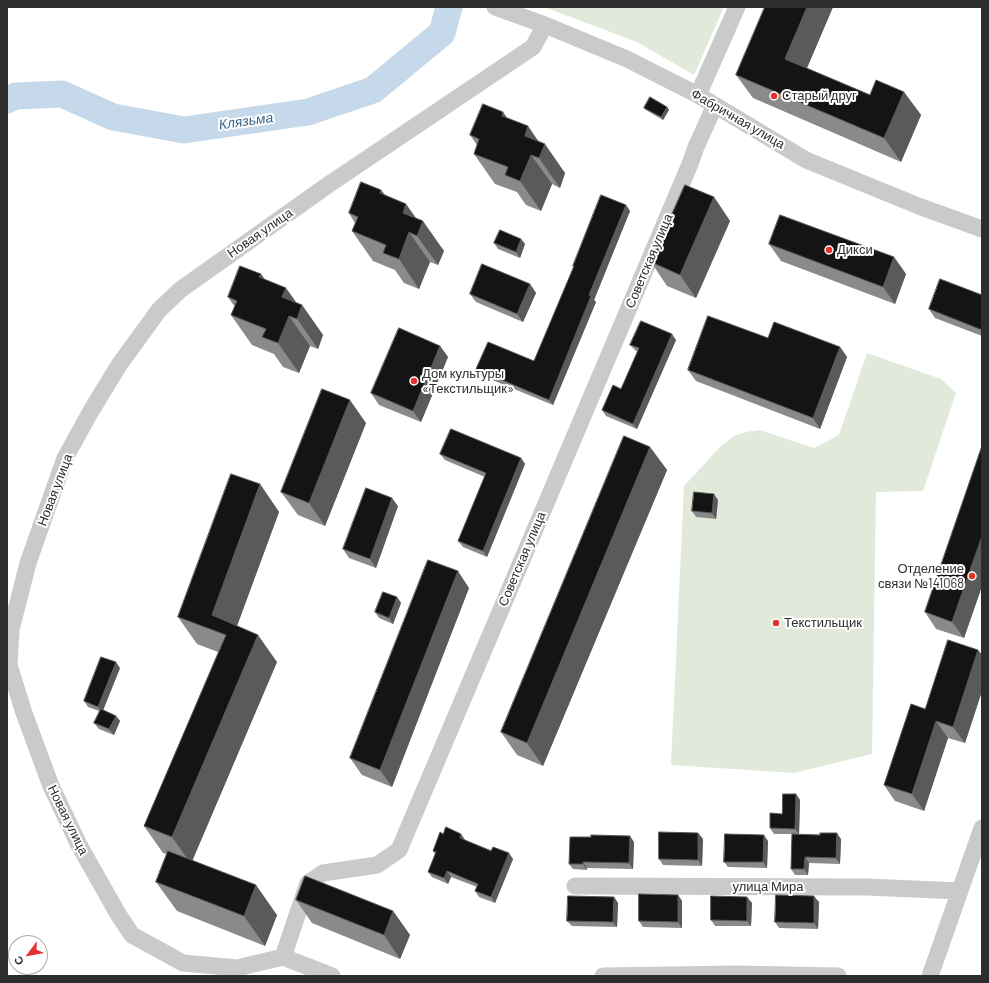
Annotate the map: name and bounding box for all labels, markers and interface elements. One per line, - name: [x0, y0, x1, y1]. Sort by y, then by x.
- street label: Фабричная улица: [688, 86, 788, 152]
- place label: Старый друг: [782, 88, 857, 104]
- marker: Старый друг: [769, 91, 779, 101]
- water label: Клязьма: [218, 109, 274, 133]
- street label: Новая улица: [224, 205, 296, 261]
- street label: Советская улица: [622, 211, 676, 311]
- place label: Дикси: [837, 242, 873, 258]
- marker: Дикси: [824, 245, 834, 255]
- place label: Дом культуры «Текстильщик»: [422, 366, 514, 397]
- marker: Дом культуры «Текстильщик»: [409, 376, 419, 386]
- street label: Новая улица: [34, 452, 76, 528]
- street label: Советская улица: [495, 509, 549, 609]
- place label: Отделение связи №141068: [878, 561, 964, 592]
- marker: Отделение связи №141068: [967, 571, 977, 581]
- place label: Текстильщик: [784, 615, 862, 631]
- marker: Текстильщик: [771, 618, 781, 628]
- street label: Новая улица: [44, 782, 92, 858]
- street label: улица Мира: [733, 879, 803, 895]
- north arrow: [8, 935, 48, 975]
- text: С: [11, 954, 26, 968]

